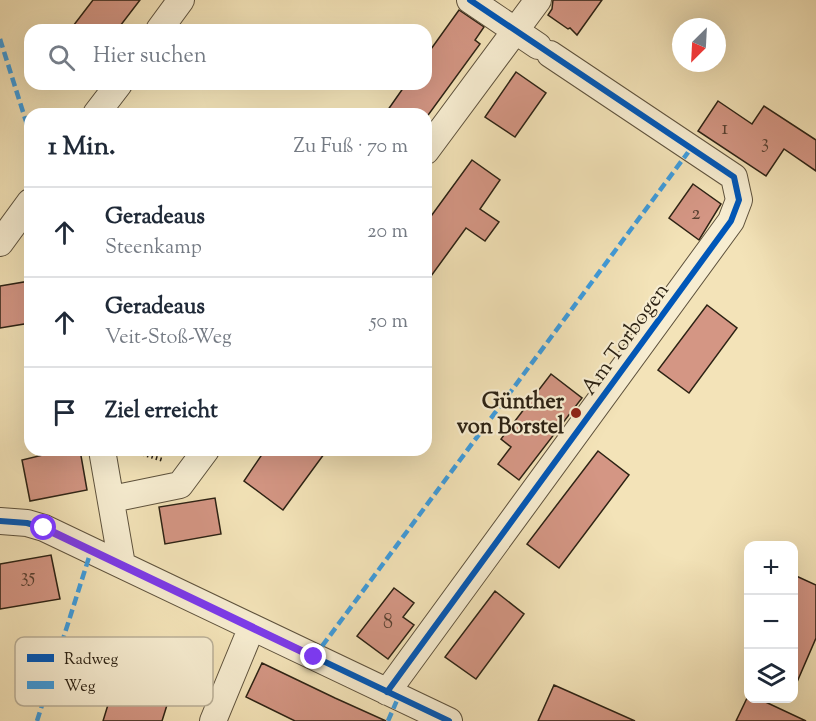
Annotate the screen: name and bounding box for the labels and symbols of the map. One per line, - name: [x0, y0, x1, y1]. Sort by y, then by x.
- north arrow: [672, 18, 726, 72]
- house number: 1: [722, 115, 729, 144]
- house number: 3: [761, 129, 769, 158]
- house number: 2: [691, 200, 701, 229]
- street label: Am Torbogen: [575, 277, 678, 403]
- place label: Günther von Borstel: [457, 387, 565, 444]
- marker: Günther von Borstel: [569, 406, 583, 420]
- route start: [30, 514, 56, 540]
- house number: 35: [21, 563, 36, 592]
- house number: 8: [383, 609, 393, 638]
- legend: [15, 637, 213, 706]
- route end: [300, 643, 326, 669]
- text: Radweg: [64, 649, 118, 672]
- text: Weg: [64, 676, 96, 699]

